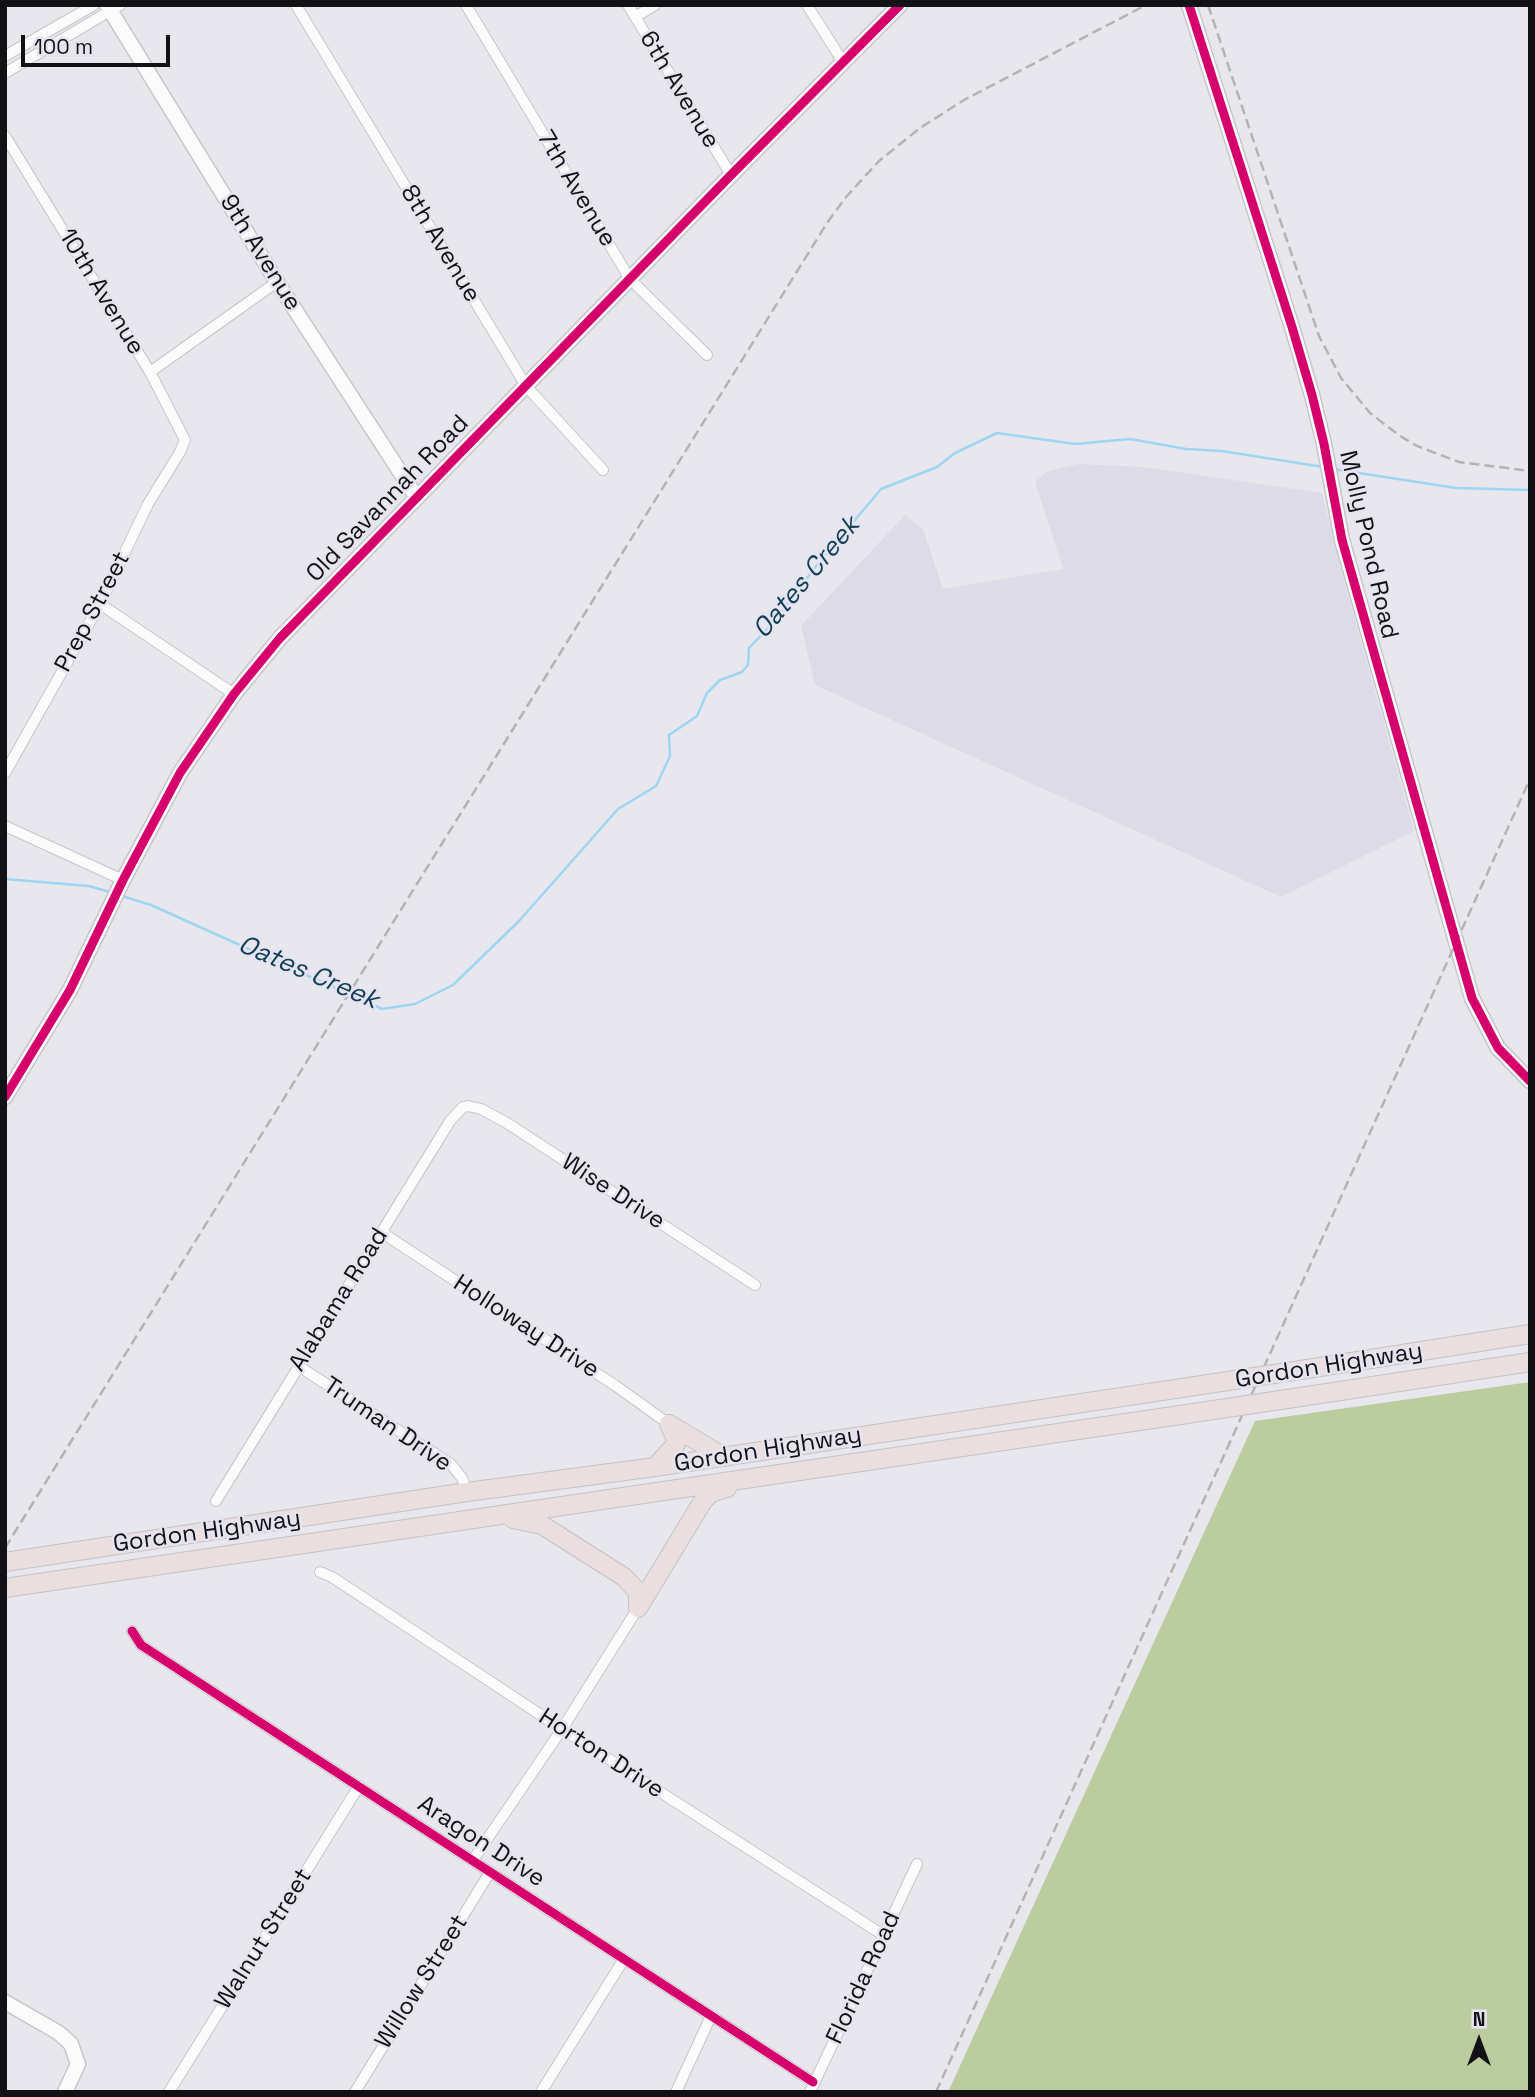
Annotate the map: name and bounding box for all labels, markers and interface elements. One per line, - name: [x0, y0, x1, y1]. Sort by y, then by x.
- scale bar: [24, 21, 173, 65]
- street label: 6th Avenue: [633, 26, 725, 154]
- text: 100 m: [34, 33, 93, 60]
- street label: 7th Avenue: [530, 126, 622, 252]
- street label: 8th Avenue: [394, 180, 486, 308]
- street label: 9th Avenue: [213, 190, 307, 316]
- street label: 10th Avenue: [52, 224, 150, 360]
- street label: Old Savannah Road: [301, 410, 475, 588]
- street label: Molly Pond Road: [1332, 448, 1404, 642]
- water label: Oates Creek: [747, 511, 867, 645]
- street label: Prep Street: [49, 547, 137, 677]
- water label: Oates Creek: [233, 929, 383, 1017]
- street label: Wise Drive: [556, 1148, 670, 1236]
- street label: Alabama Road: [283, 1223, 395, 1377]
- street label: Holloway Drive: [448, 1269, 604, 1385]
- street label: Gordon Highway: [1233, 1337, 1425, 1395]
- street label: Truman Drive: [317, 1371, 457, 1479]
- street label: Gordon Highway: [672, 1421, 864, 1479]
- street label: Gordon Highway: [111, 1505, 303, 1559]
- street label: Horton Drive: [533, 1703, 669, 1805]
- street label: Aragon Drive: [412, 1790, 550, 1894]
- street label: Walnut Street: [209, 1863, 319, 2015]
- street label: Florida Road: [821, 1907, 907, 2049]
- street label: Willow Street: [370, 1910, 474, 2054]
- north arrow: [1444, 2006, 1514, 2076]
- text: N: [1473, 2007, 1485, 2032]

